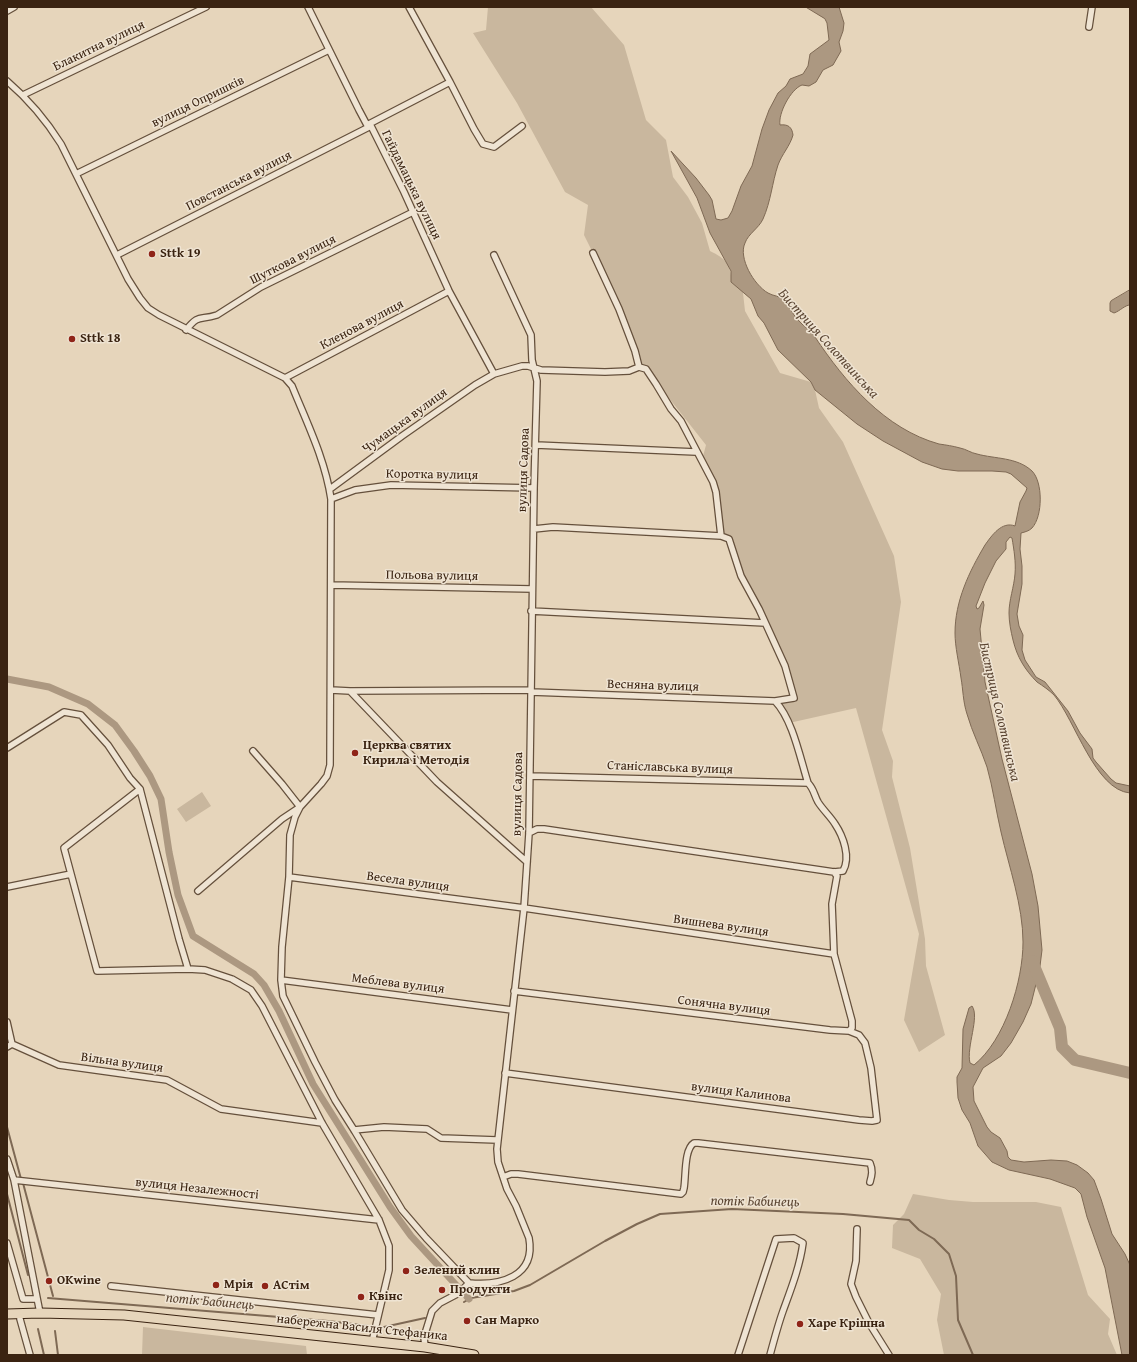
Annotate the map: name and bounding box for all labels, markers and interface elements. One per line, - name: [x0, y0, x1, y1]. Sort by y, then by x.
- street label: Блакитна вулиця: [51, 17, 147, 75]
- street label: вулиця Опришків: [149, 73, 247, 131]
- street label: Гайдамацька вулиця: [378, 128, 444, 242]
- street label: Повстанська вулиця: [183, 148, 295, 214]
- street label: Шуткова вулиця: [247, 232, 339, 288]
- place label: Sttk 19: [160, 246, 200, 262]
- marker: Sttk 19: [147, 249, 157, 259]
- water label: Бистриця Солотвинська: [774, 286, 882, 402]
- street label: Кленова вулиця: [317, 296, 407, 354]
- place label: Sttk 18: [80, 331, 120, 347]
- marker: Sttk 18: [67, 334, 77, 344]
- street label: Чумацька вулиця: [359, 385, 451, 457]
- street label: вулиця Садова: [515, 428, 533, 512]
- street label: Коротка вулиця: [386, 466, 478, 484]
- street label: Польова вулиця: [386, 567, 478, 585]
- water label: Бистриця Солотвинська: [975, 641, 1023, 783]
- street label: Весняна вулиця: [607, 677, 699, 695]
- place label: Церква святих Кирила і Методія: [363, 738, 470, 769]
- marker: Церква святих Кирила і Методія: [350, 748, 360, 758]
- street label: вулиця Садова: [509, 752, 527, 836]
- street label: Станіславська вулиця: [607, 758, 733, 778]
- street label: Весела вулиця: [366, 868, 450, 896]
- street label: Вишнева вулиця: [672, 912, 770, 940]
- street label: Меблева вулиця: [351, 971, 445, 997]
- street label: Сонячна вулиця: [677, 993, 771, 1019]
- street label: Вільна вулиця: [80, 1050, 164, 1076]
- street label: вулиця Калинова: [690, 1079, 792, 1107]
- street label: вулиця Незалежності: [135, 1175, 259, 1203]
- water label: потік Бабинець: [710, 1193, 800, 1211]
- place label: Зелений клин: [414, 1263, 500, 1279]
- marker: Зелений клин: [401, 1266, 411, 1276]
- place label: OKwine: [57, 1273, 101, 1289]
- marker: OKwine: [44, 1276, 54, 1286]
- place label: Мрія: [224, 1277, 253, 1293]
- place label: АСтім: [273, 1278, 309, 1294]
- marker: Мрія: [211, 1280, 221, 1290]
- marker: АСтім: [260, 1281, 270, 1291]
- place label: Продукти: [450, 1282, 510, 1298]
- marker: Продукти: [437, 1285, 447, 1295]
- place label: Квінс: [369, 1289, 403, 1305]
- water label: потік Бабинець: [165, 1290, 255, 1314]
- marker: Квінс: [356, 1292, 366, 1302]
- street label: набережна Василя Стефаника: [276, 1311, 448, 1345]
- place label: Сан Марко: [475, 1313, 539, 1329]
- marker: Сан Марко: [462, 1316, 472, 1326]
- place label: Харе Крішна: [808, 1316, 885, 1332]
- marker: Харе Крішна: [795, 1319, 805, 1329]

